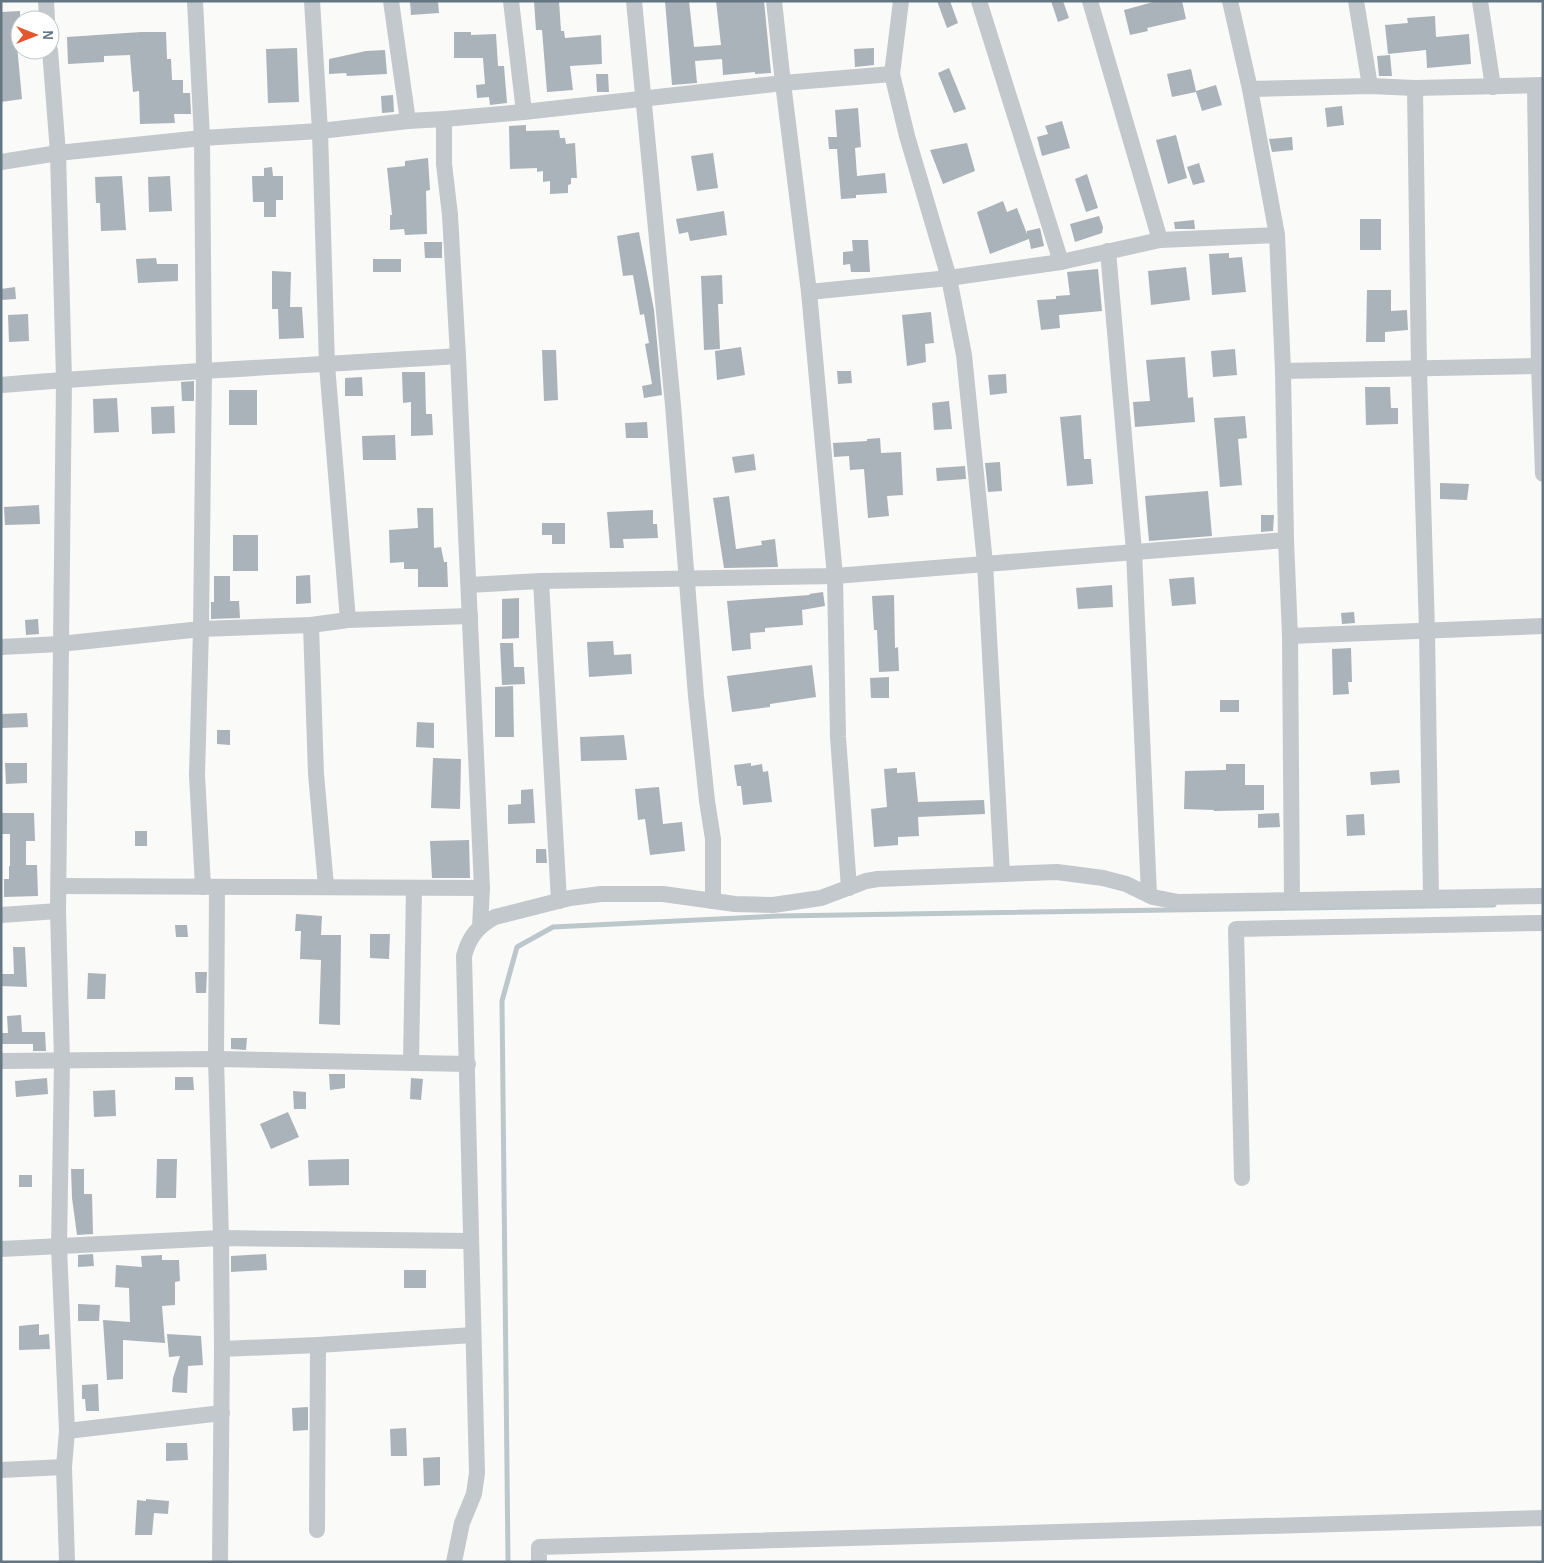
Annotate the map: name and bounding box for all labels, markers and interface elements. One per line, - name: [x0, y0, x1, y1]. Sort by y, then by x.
- north arrow: [10, 10, 60, 60]
- text: N: [40, 30, 54, 40]

